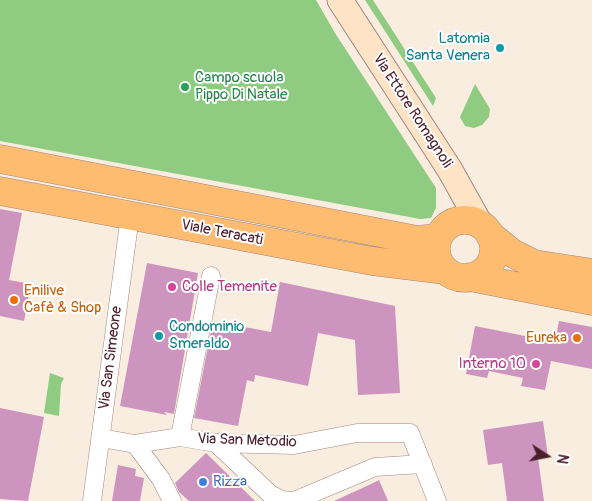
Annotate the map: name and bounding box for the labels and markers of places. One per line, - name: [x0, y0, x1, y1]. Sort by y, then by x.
- place label: Latomia Santa Venera: [406, 30, 490, 65]
- marker: Latomia Santa Venera: [494, 42, 506, 54]
- place label: Campo scuola Pippo Di Natale: [195, 69, 287, 104]
- marker: Campo scuola Pippo Di Natale: [179, 81, 191, 93]
- place label: Colle Temenite: [182, 278, 277, 296]
- marker: Colle Temenite: [166, 281, 178, 293]
- place label: Enilive Cafè & Shop: [24, 282, 101, 317]
- marker: Enilive Cafè & Shop: [8, 294, 20, 306]
- place label: Condominio Smeraldo: [169, 318, 244, 353]
- place label: Eureka: [526, 329, 567, 347]
- marker: Condominio Smeraldo: [153, 330, 165, 342]
- marker: Eureka: [571, 332, 583, 344]
- place label: Interno 10: [458, 355, 526, 373]
- marker: Interno 10: [530, 358, 542, 370]
- place label: Rizza: [213, 473, 247, 491]
- marker: Rizza: [197, 476, 209, 488]

